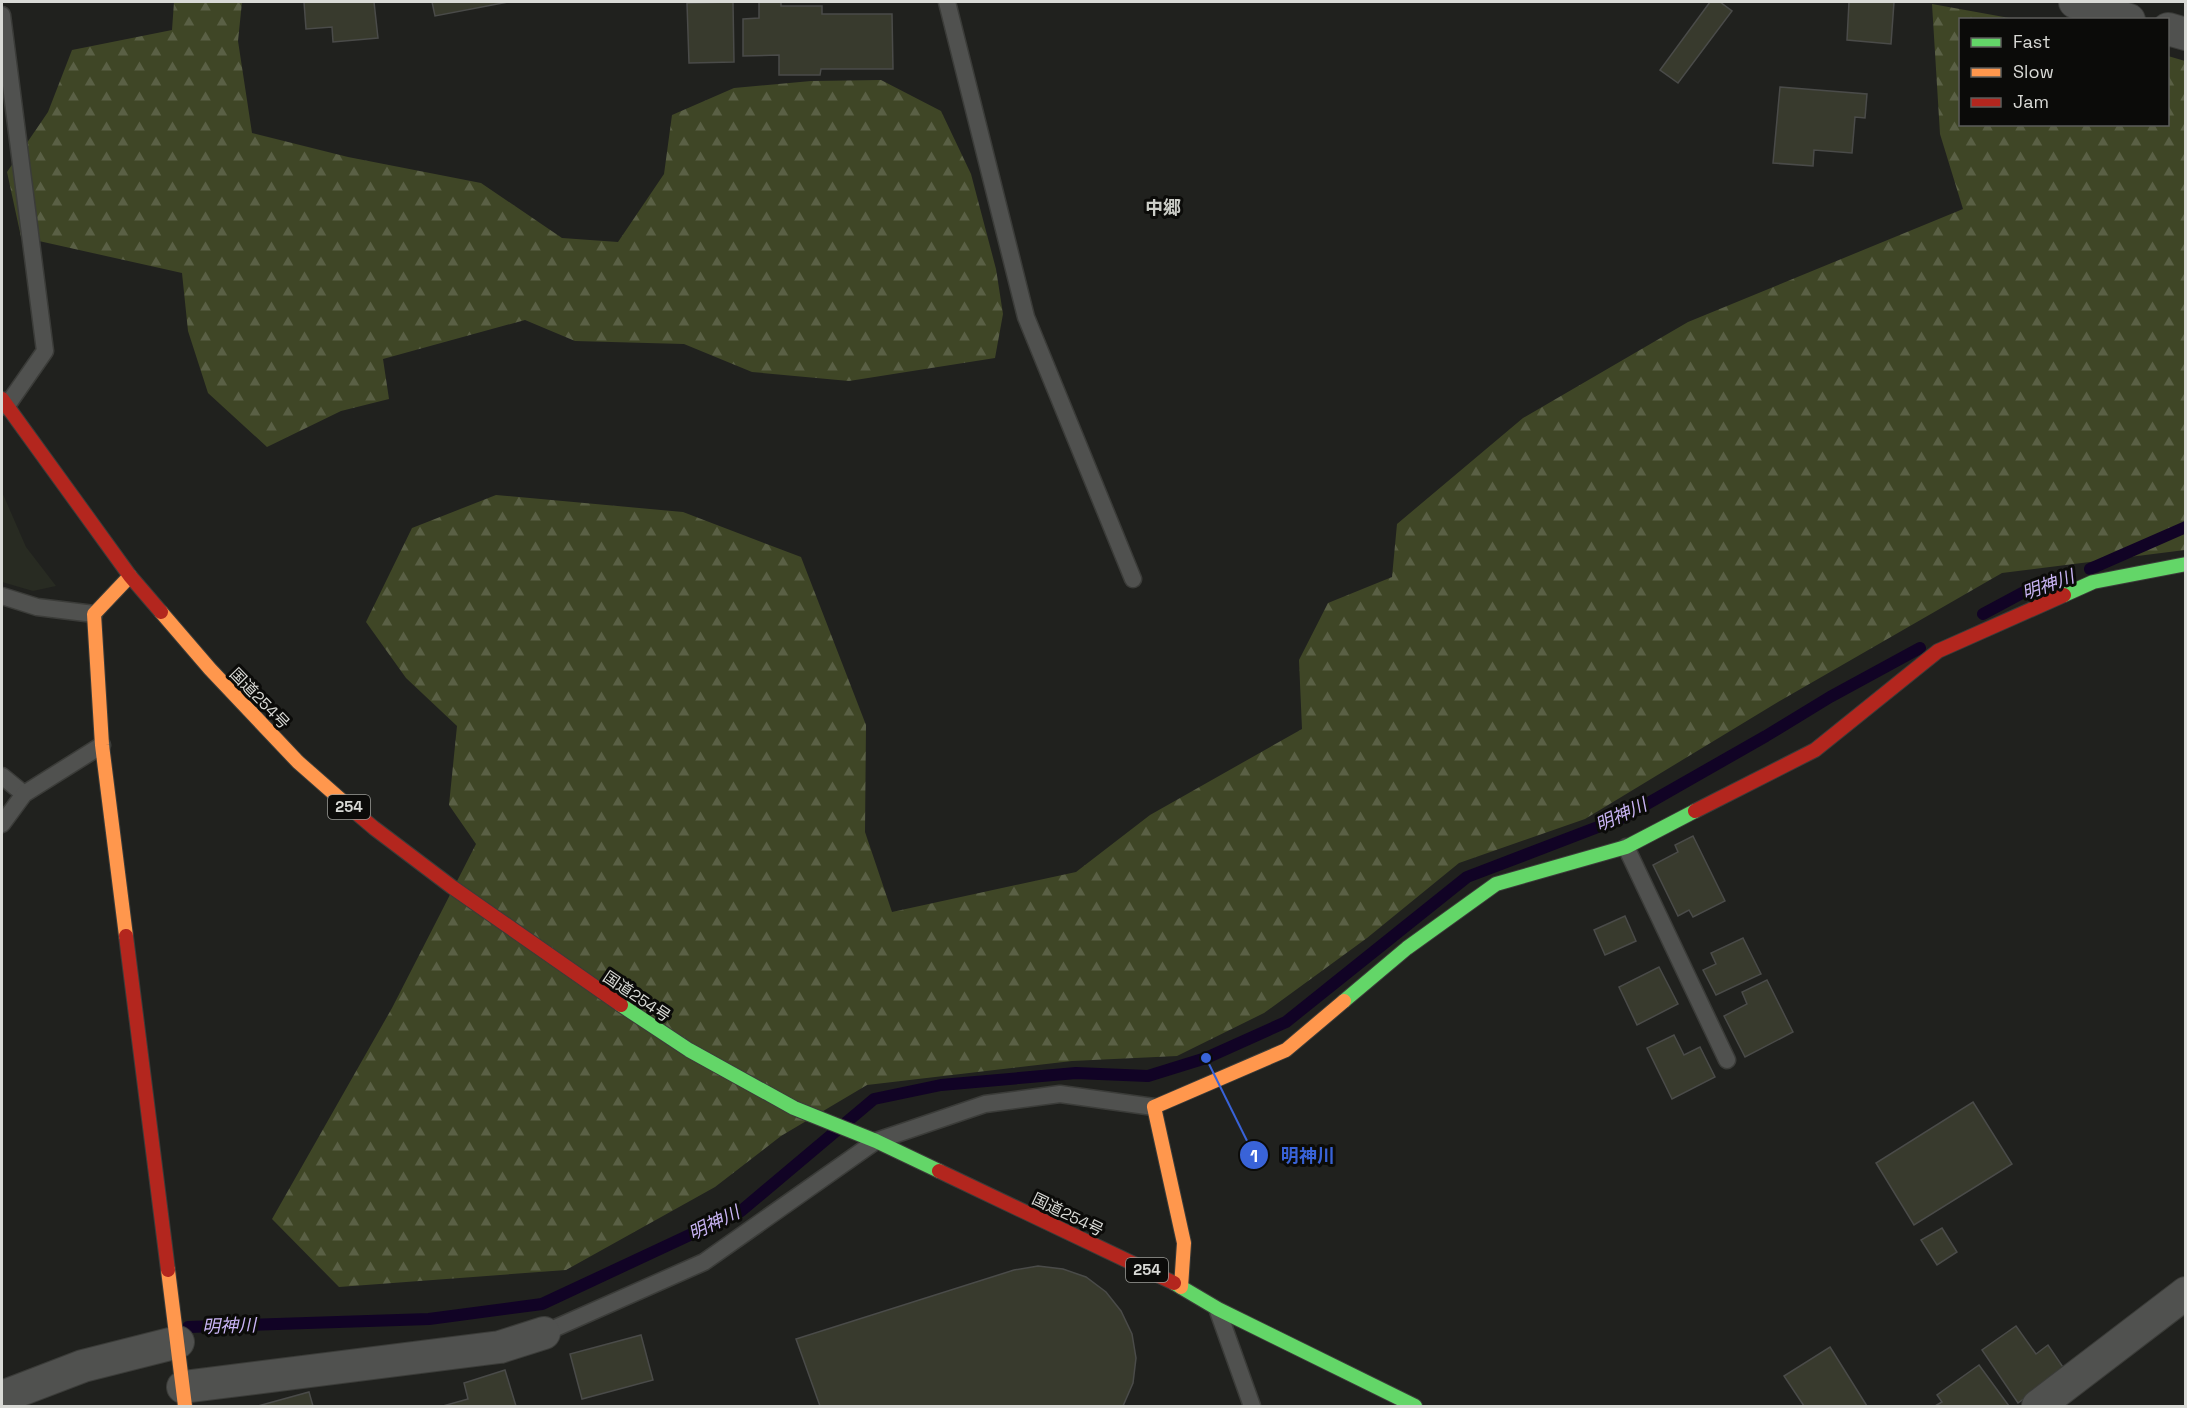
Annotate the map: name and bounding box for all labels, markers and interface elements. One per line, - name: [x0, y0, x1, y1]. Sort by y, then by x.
- legend: [1959, 18, 2169, 126]
- text: Fast: [2013, 30, 2050, 53]
- text: Slow: [2013, 60, 2054, 83]
- text: Jam: [2013, 90, 2049, 113]
- district label: 中郷: [1145, 196, 1181, 219]
- water label: 明神川: [2019, 564, 2079, 605]
- street label: 国道254号: [225, 663, 294, 733]
- water label: 明神川: [1591, 792, 1652, 836]
- road number: 254: [328, 795, 370, 819]
- street label: 国道254号: [599, 966, 675, 1027]
- callout: 明神川: [1239, 1137, 1347, 1173]
- text: 1: [1250, 1144, 1258, 1167]
- text: 明神川: [1281, 1144, 1335, 1167]
- street label: 国道254号: [1028, 1188, 1107, 1241]
- water label: 明神川: [684, 1200, 745, 1245]
- road number: 254: [1126, 1258, 1168, 1282]
- water label: 明神川: [202, 1313, 258, 1338]

